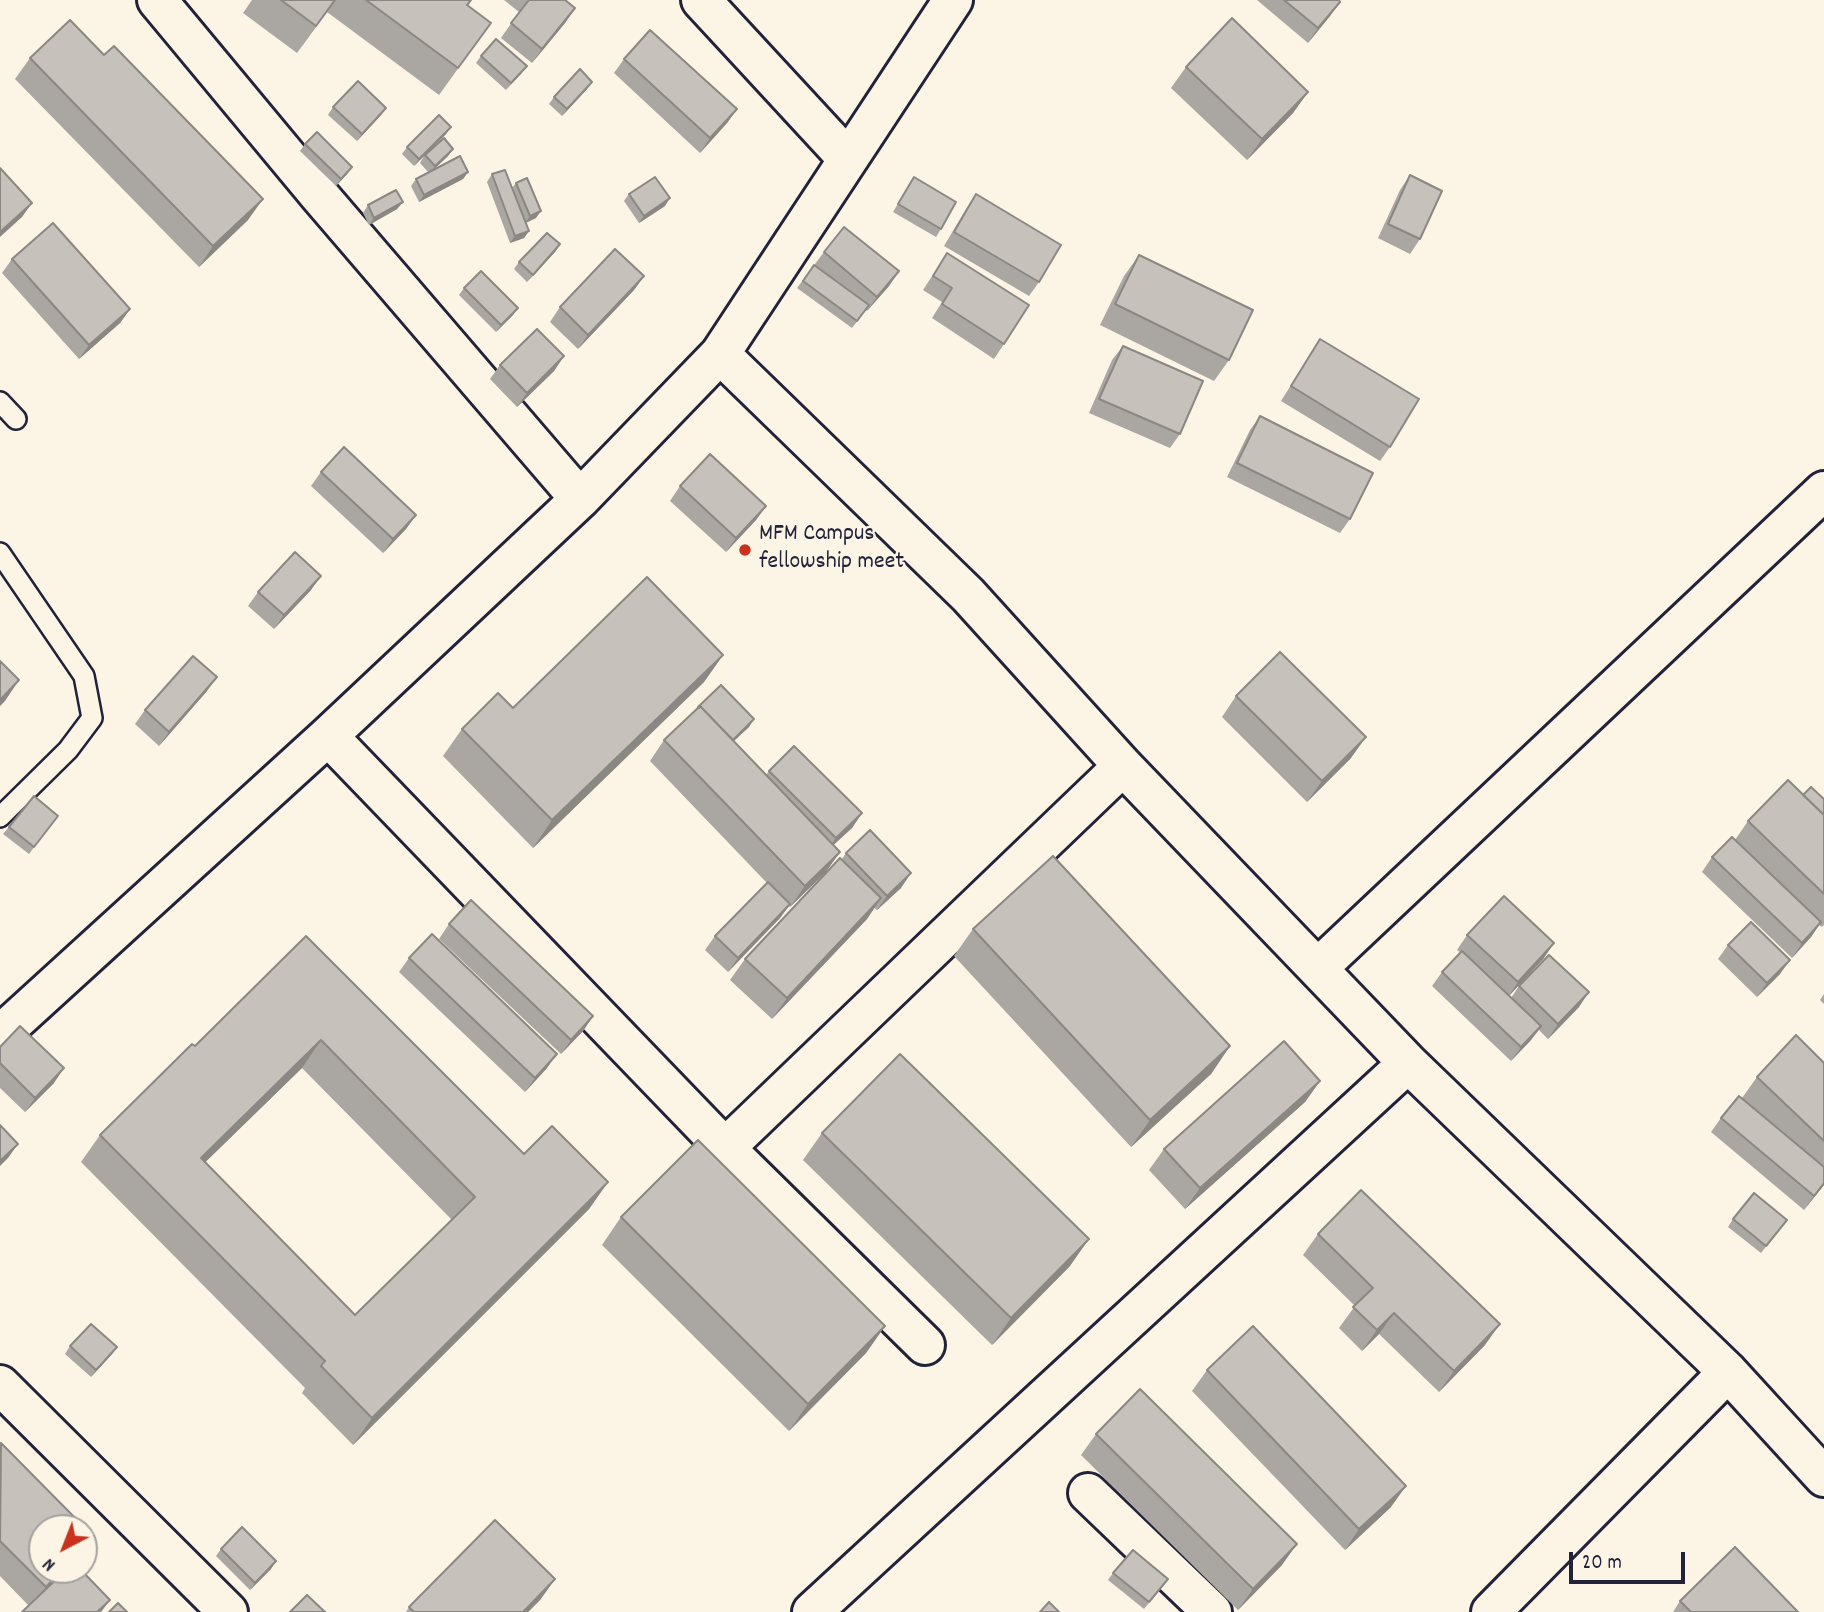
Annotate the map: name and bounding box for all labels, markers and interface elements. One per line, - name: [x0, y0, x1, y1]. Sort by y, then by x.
- place label: MFM Campus fellowship meet: [759, 522, 904, 578]
- marker: MFM Campus fellowship meet: [737, 542, 753, 558]
- north arrow: [28, 1514, 98, 1584]
- scale bar: [1572, 1538, 1688, 1582]
- text: 20 m: [1582, 1549, 1622, 1579]
- text: N: [37, 1550, 62, 1577]

